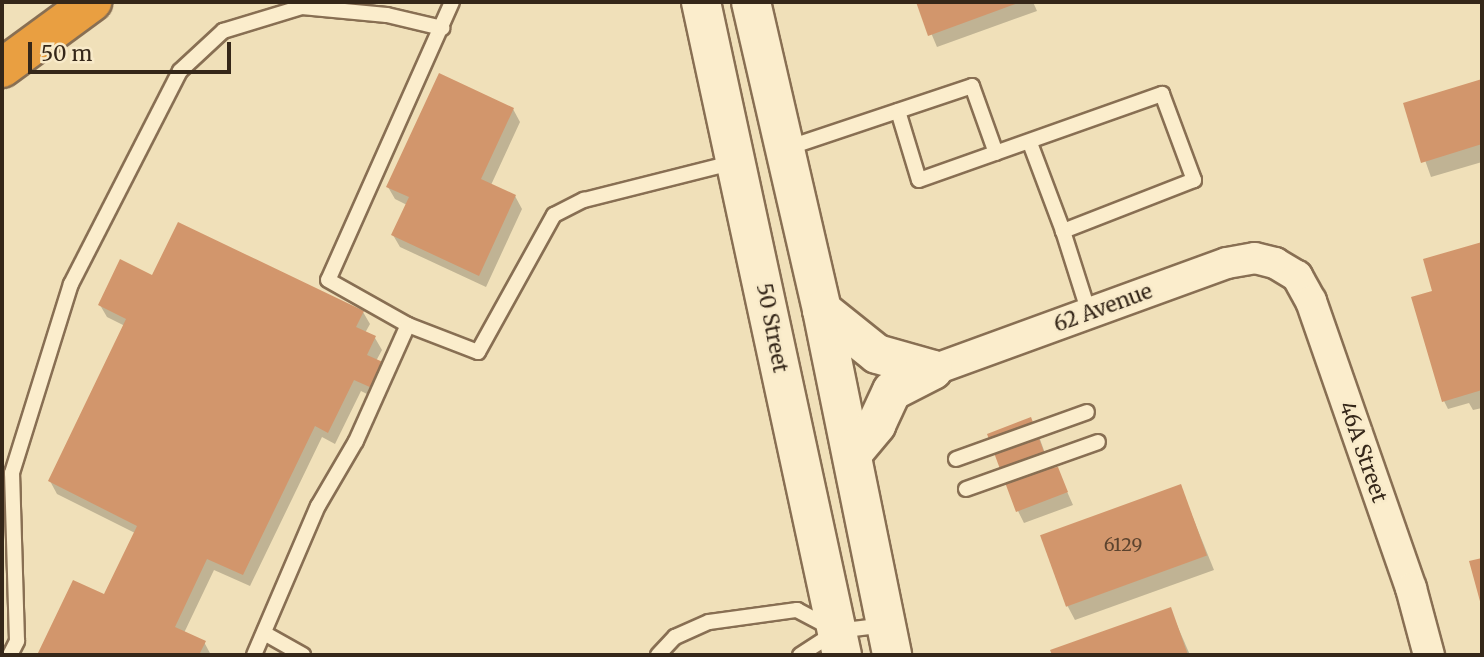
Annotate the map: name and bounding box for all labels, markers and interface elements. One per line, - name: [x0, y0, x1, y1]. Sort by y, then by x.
- scale bar: [32, 28, 234, 72]
- text: 50 m: [41, 40, 92, 67]
- street label: 62 Avenue: [1050, 279, 1156, 337]
- street label: 50 Street: [751, 281, 793, 375]
- street label: 46A Street: [1334, 398, 1392, 506]
- house number: 6129: [1104, 534, 1142, 556]

